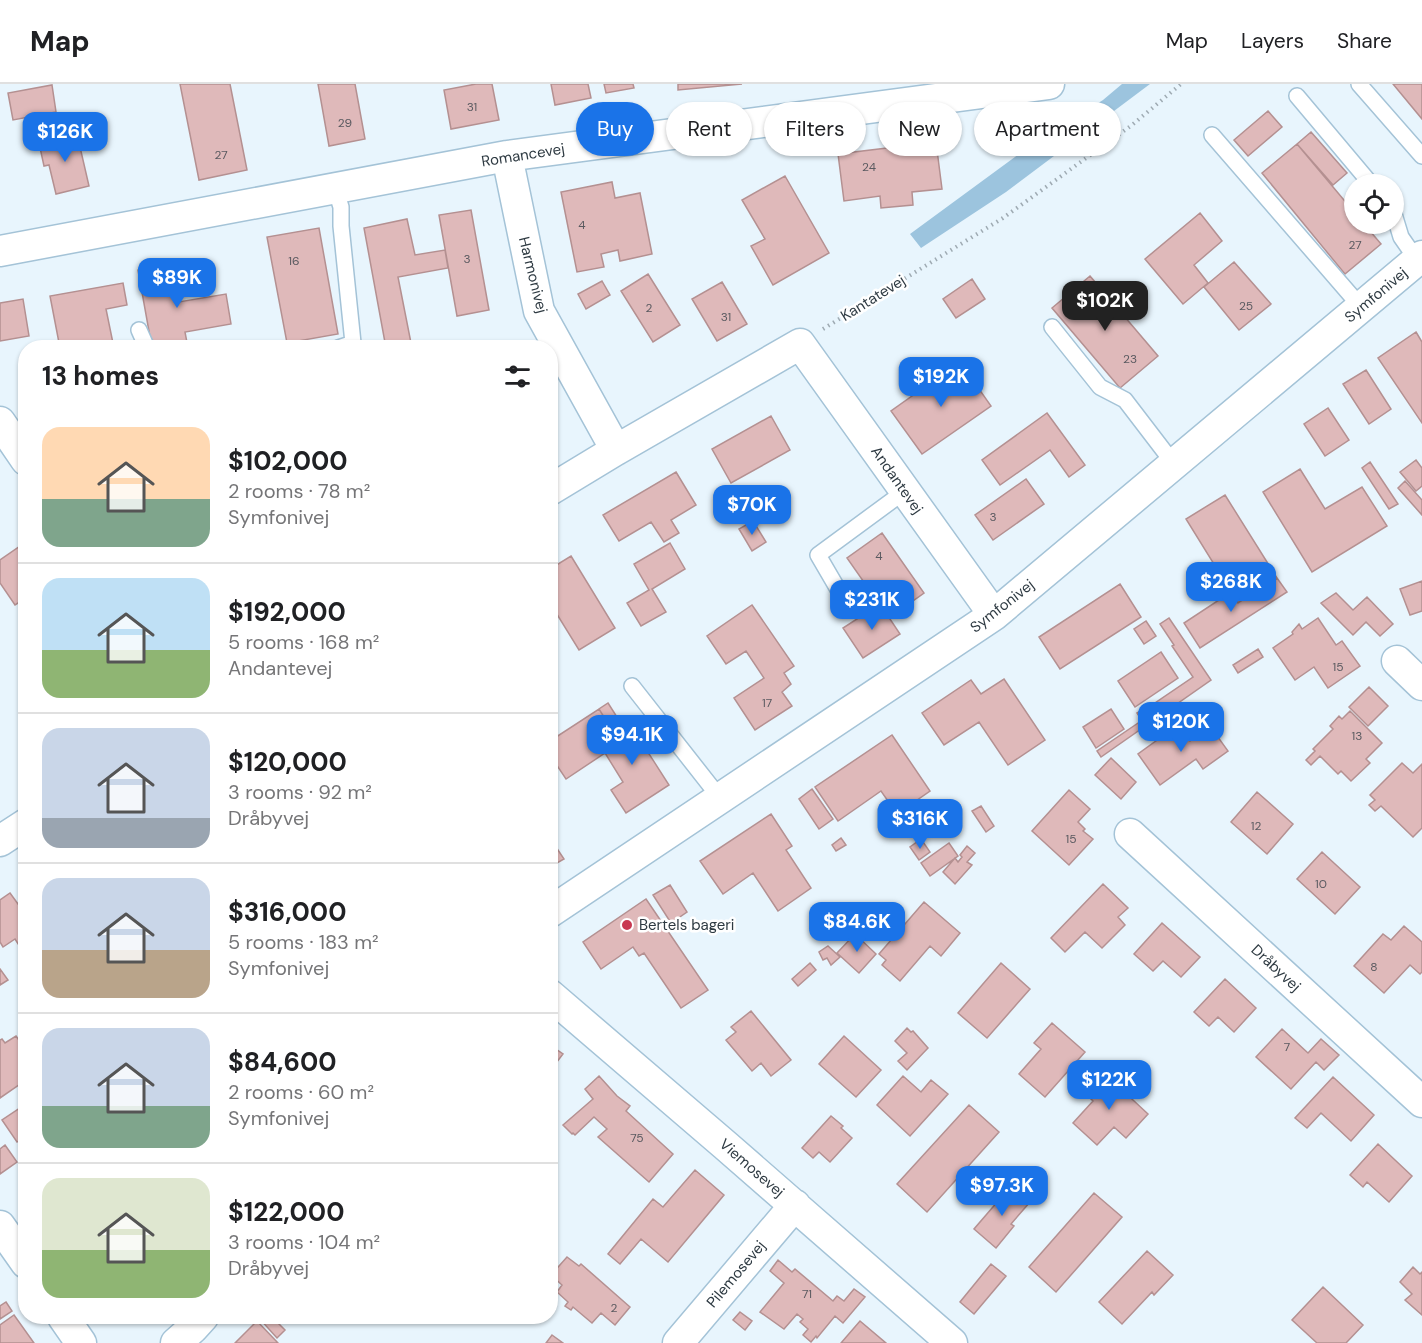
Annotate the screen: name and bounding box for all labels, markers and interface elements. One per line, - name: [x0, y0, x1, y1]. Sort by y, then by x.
- text: Map: [30, 23, 90, 60]
- text: Map: [1166, 27, 1208, 55]
- text: Layers: [1241, 27, 1304, 55]
- text: Share: [1337, 27, 1392, 55]
- house number: 31: [467, 99, 477, 115]
- chip: Buy: [576, 102, 654, 156]
- chip: Rent: [666, 102, 752, 156]
- chip: Filters: [764, 102, 866, 156]
- chip: New: [878, 102, 962, 156]
- chip: Apartment: [974, 102, 1121, 156]
- pin: $126K: [23, 112, 107, 163]
- house number: 29: [338, 115, 352, 131]
- text: $126K: [37, 118, 93, 144]
- street label: Romancevej: [480, 139, 566, 171]
- house number: 27: [214, 147, 228, 163]
- house number: 24: [862, 159, 876, 175]
- map controls: [1344, 174, 1404, 234]
- button: locate: [1344, 174, 1404, 234]
- house number: 4: [578, 217, 586, 233]
- street label: Harmonivej: [514, 235, 552, 315]
- house number: 27: [1348, 237, 1362, 253]
- house number: 3: [463, 251, 471, 267]
- house number: 16: [288, 253, 300, 269]
- pin: $89K: [141, 258, 213, 309]
- street label: Symfonivej: [1340, 263, 1412, 327]
- text: $89K: [152, 264, 202, 290]
- street label: Kantatevej: [837, 270, 909, 326]
- pin: $102K: [1063, 281, 1147, 332]
- text: $102K: [1076, 287, 1134, 313]
- house number: 25: [1239, 298, 1253, 314]
- house number: 2: [646, 300, 653, 316]
- house number: 31: [721, 309, 731, 325]
- house number: 23: [1123, 351, 1137, 367]
- pin: $192K: [899, 357, 983, 408]
- text: 13 homes: [42, 359, 159, 393]
- icon: filters: [501, 360, 534, 393]
- text: $192K: [913, 363, 969, 389]
- street label: Andantevej: [866, 442, 928, 518]
- text: $102,000: [228, 444, 348, 478]
- icon: home: [90, 451, 162, 523]
- text: 2 rooms · 78 m²: [228, 478, 370, 504]
- pin: $70K: [716, 485, 788, 536]
- text: $70K: [727, 491, 777, 517]
- text: Symfonivej: [228, 504, 329, 530]
- house number: 3: [989, 509, 997, 525]
- house number: 4: [875, 548, 883, 564]
- pin: $268K: [1189, 562, 1273, 613]
- text: $268K: [1200, 568, 1262, 594]
- street label: Symfonivej: [966, 575, 1038, 637]
- pin: $231K: [830, 580, 914, 631]
- text: $231K: [844, 586, 900, 612]
- text: $192,000: [228, 595, 346, 629]
- icon: home: [90, 602, 162, 674]
- text: 5 rooms · 168 m²: [228, 629, 379, 655]
- text: Andantevej: [228, 655, 332, 681]
- house number: 15: [1332, 659, 1344, 675]
- house number: 17: [762, 695, 772, 711]
- pin: $120K: [1139, 702, 1223, 753]
- text: $120K: [1152, 708, 1210, 734]
- pin: $94.1K: [583, 715, 681, 766]
- text: $94.1K: [601, 721, 663, 747]
- house number: 13: [1352, 728, 1362, 744]
- text: $120,000: [228, 745, 347, 779]
- icon: home: [90, 752, 162, 824]
- text: 3 rooms · 92 m²: [228, 779, 372, 805]
- pin: $316K: [878, 799, 962, 850]
- text: Dråbyvej: [228, 805, 309, 831]
- text: $316K: [891, 805, 949, 831]
- house number: 12: [1251, 818, 1261, 834]
- house number: 15: [1065, 831, 1077, 847]
- house number: 10: [1315, 876, 1327, 892]
- text: $316,000: [228, 895, 346, 929]
- icon: home: [90, 902, 162, 974]
- pin: $84.6K: [808, 902, 906, 953]
- text: $84.6K: [823, 908, 891, 934]
- place label: Bertels bageri: [639, 915, 734, 935]
- marker: Bertels bageri: [620, 918, 634, 932]
- text: 5 rooms · 183 m²: [228, 929, 379, 955]
- street label: Dråbyvej: [1247, 940, 1305, 996]
- text: Symfonivej: [228, 955, 329, 981]
- house number: 8: [1370, 959, 1378, 975]
- house number: 7: [1284, 1039, 1290, 1055]
- text: $84,600: [228, 1045, 337, 1079]
- icon: home: [90, 1052, 162, 1124]
- pin: $122K: [1067, 1060, 1151, 1111]
- text: $122K: [1081, 1066, 1137, 1092]
- text: 2 rooms · 60 m²: [228, 1079, 374, 1105]
- text: Symfonivej: [228, 1105, 329, 1131]
- house number: 75: [630, 1130, 644, 1146]
- street label: Viemosevej: [715, 1134, 789, 1202]
- pin: $97.3K: [953, 1166, 1051, 1217]
- text: $97.3K: [970, 1172, 1034, 1198]
- text: $122,000: [228, 1195, 344, 1229]
- icon: home: [90, 1202, 162, 1274]
- text: 3 rooms · 104 m²: [228, 1229, 380, 1255]
- street label: Pilemosevej: [702, 1236, 770, 1312]
- text: Dråbyvej: [228, 1255, 309, 1281]
- house number: 71: [802, 1286, 812, 1302]
- house number: 2: [611, 1300, 618, 1316]

